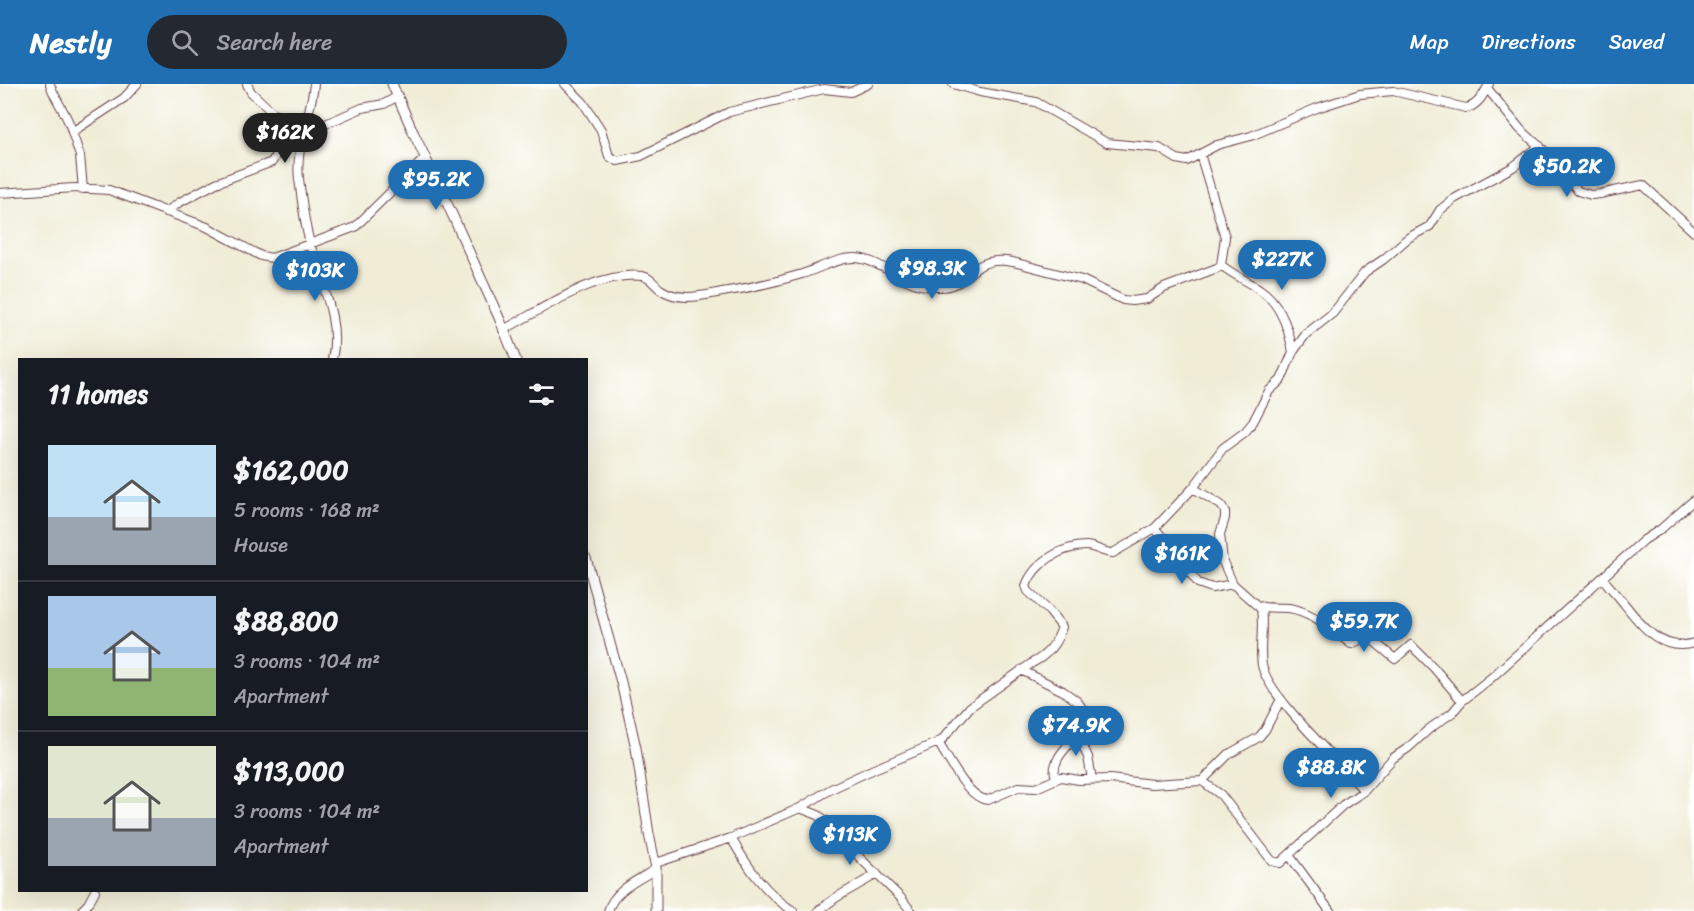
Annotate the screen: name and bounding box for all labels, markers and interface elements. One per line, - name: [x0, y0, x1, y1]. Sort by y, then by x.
- search box: [147, 15, 567, 69]
- text: Nestly: [30, 18, 111, 67]
- text: Search here: [216, 23, 332, 62]
- text: Map: [1410, 23, 1448, 61]
- text: Directions: [1481, 23, 1576, 61]
- text: Saved: [1609, 23, 1664, 61]
- icon: search: [168, 26, 201, 59]
- pin: $162K: [243, 113, 327, 164]
- text: $162K: [256, 115, 314, 150]
- pin: $50.2K: [1518, 147, 1616, 198]
- text: $50.2K: [1533, 149, 1601, 184]
- pin: $95.2K: [387, 160, 485, 211]
- text: $95.2K: [402, 162, 470, 197]
- pin: $227K: [1240, 240, 1324, 291]
- text: $227K: [1252, 242, 1312, 277]
- pin: $98.3K: [883, 249, 981, 300]
- pin: $103K: [273, 251, 357, 302]
- text: $98.3K: [899, 251, 965, 286]
- text: $103K: [286, 253, 344, 288]
- text: 11 homes: [48, 371, 148, 417]
- icon: filters: [525, 378, 558, 411]
- text: $162,000: [234, 447, 349, 493]
- icon: home: [96, 469, 168, 541]
- text: 5 rooms · 168 m²: [234, 493, 380, 528]
- text: House: [234, 528, 288, 563]
- pin: $161K: [1140, 534, 1224, 585]
- text: $161K: [1155, 536, 1209, 571]
- text: $88,800: [234, 598, 338, 644]
- pin: $59.7K: [1315, 602, 1413, 653]
- text: $59.7K: [1330, 604, 1398, 639]
- icon: home: [96, 620, 168, 692]
- text: 3 rooms · 104 m²: [234, 644, 380, 679]
- text: Apartment: [234, 679, 328, 714]
- pin: $74.9K: [1027, 706, 1125, 757]
- text: $74.9K: [1042, 708, 1110, 743]
- text: $113,000: [234, 748, 344, 794]
- pin: $88.8K: [1282, 748, 1380, 799]
- text: $88.8K: [1297, 750, 1365, 785]
- icon: home: [96, 770, 168, 842]
- text: 3 rooms · 104 m²: [234, 794, 380, 829]
- pin: $113K: [808, 815, 892, 866]
- text: $113K: [823, 817, 877, 852]
- text: Apartment: [234, 829, 328, 864]

